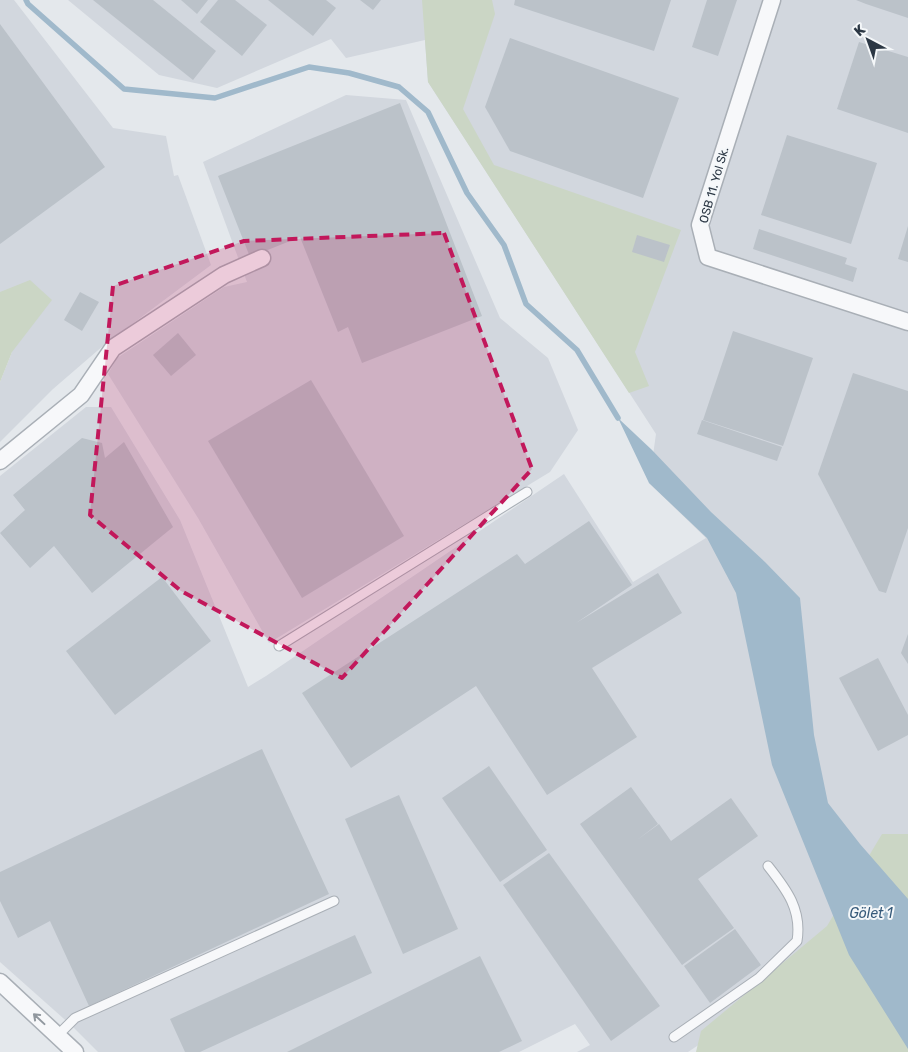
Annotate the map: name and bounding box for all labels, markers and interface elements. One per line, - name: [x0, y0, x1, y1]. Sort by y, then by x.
- north arrow: [843, 15, 893, 65]
- text: K: [851, 21, 869, 40]
- street label: OSB 11. Yol Sk.: [696, 145, 732, 225]
- water label: Gölet 1: [849, 905, 894, 922]
- one-way arrow: [33, 1013, 46, 1025]

